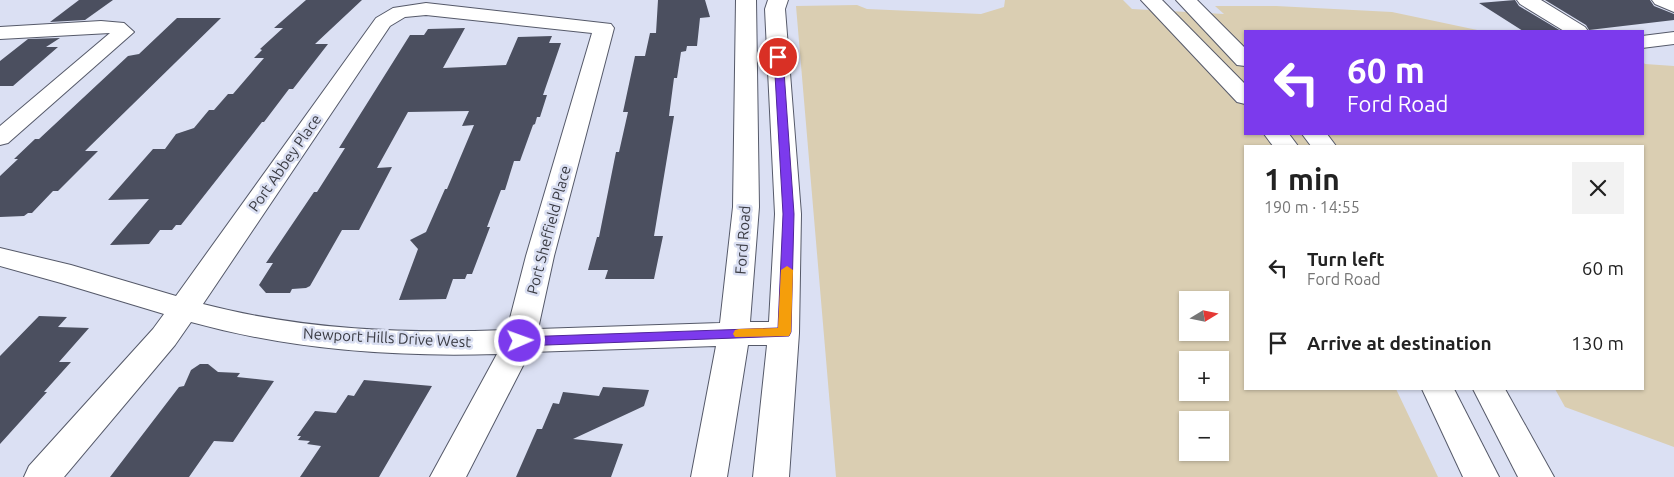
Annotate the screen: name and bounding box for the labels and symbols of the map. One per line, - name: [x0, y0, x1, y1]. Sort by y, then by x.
- pin: [757, 36, 799, 78]
- street label: Port Abbey Place: [245, 111, 324, 215]
- street label: Port Sheffield Place: [523, 164, 574, 296]
- street label: Ford Road: [732, 205, 753, 275]
- north arrow: [1179, 291, 1229, 341]
- position arrow: [493, 314, 545, 366]
- street label: Newport Hills Drive West: [303, 325, 472, 350]

